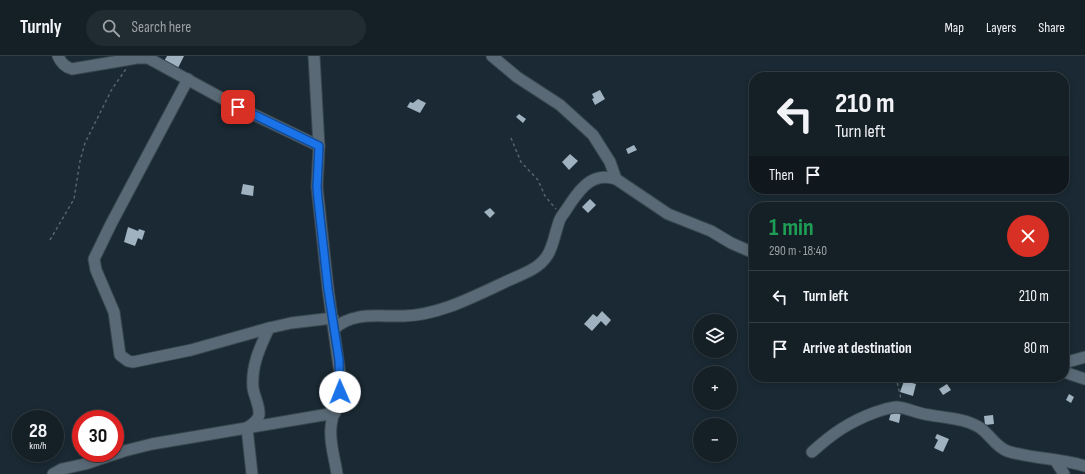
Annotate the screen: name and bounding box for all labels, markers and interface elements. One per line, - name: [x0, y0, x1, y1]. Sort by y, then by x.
- search box: [86, 10, 366, 46]
- text: Turnly: [20, 16, 62, 39]
- icon: search: [100, 17, 122, 39]
- text: Search here: [132, 18, 191, 37]
- text: Map: [944, 19, 964, 36]
- text: Layers: [986, 19, 1016, 36]
- text: Share: [1038, 19, 1065, 36]
- text: 210 m: [835, 87, 895, 120]
- icon: left: [769, 88, 821, 140]
- pin: [221, 90, 255, 124]
- icon: arrive: [227, 96, 249, 118]
- text: Turn left: [835, 121, 886, 142]
- icon: arrive: [802, 164, 824, 186]
- text: Then: [769, 166, 794, 185]
- text: 1 min: [769, 213, 814, 242]
- button: close: [1007, 215, 1049, 257]
- text: 290 m · 18:40: [769, 243, 827, 259]
- icon: left: [769, 286, 791, 308]
- text: Turn left: [803, 287, 848, 306]
- text: 210 m: [1019, 287, 1049, 306]
- map controls: [693, 314, 737, 462]
- button: layers: [693, 314, 737, 358]
- icon: arrive: [769, 338, 791, 360]
- text: Arrive at destination: [803, 339, 912, 358]
- text: 80 m: [1024, 339, 1049, 358]
- button: +: [693, 366, 737, 410]
- position arrow: [319, 371, 361, 413]
- speed limit sign: 30: [72, 410, 124, 462]
- button: −: [693, 418, 737, 462]
- text: 28: [29, 419, 47, 443]
- text: km/h: [29, 440, 47, 452]

